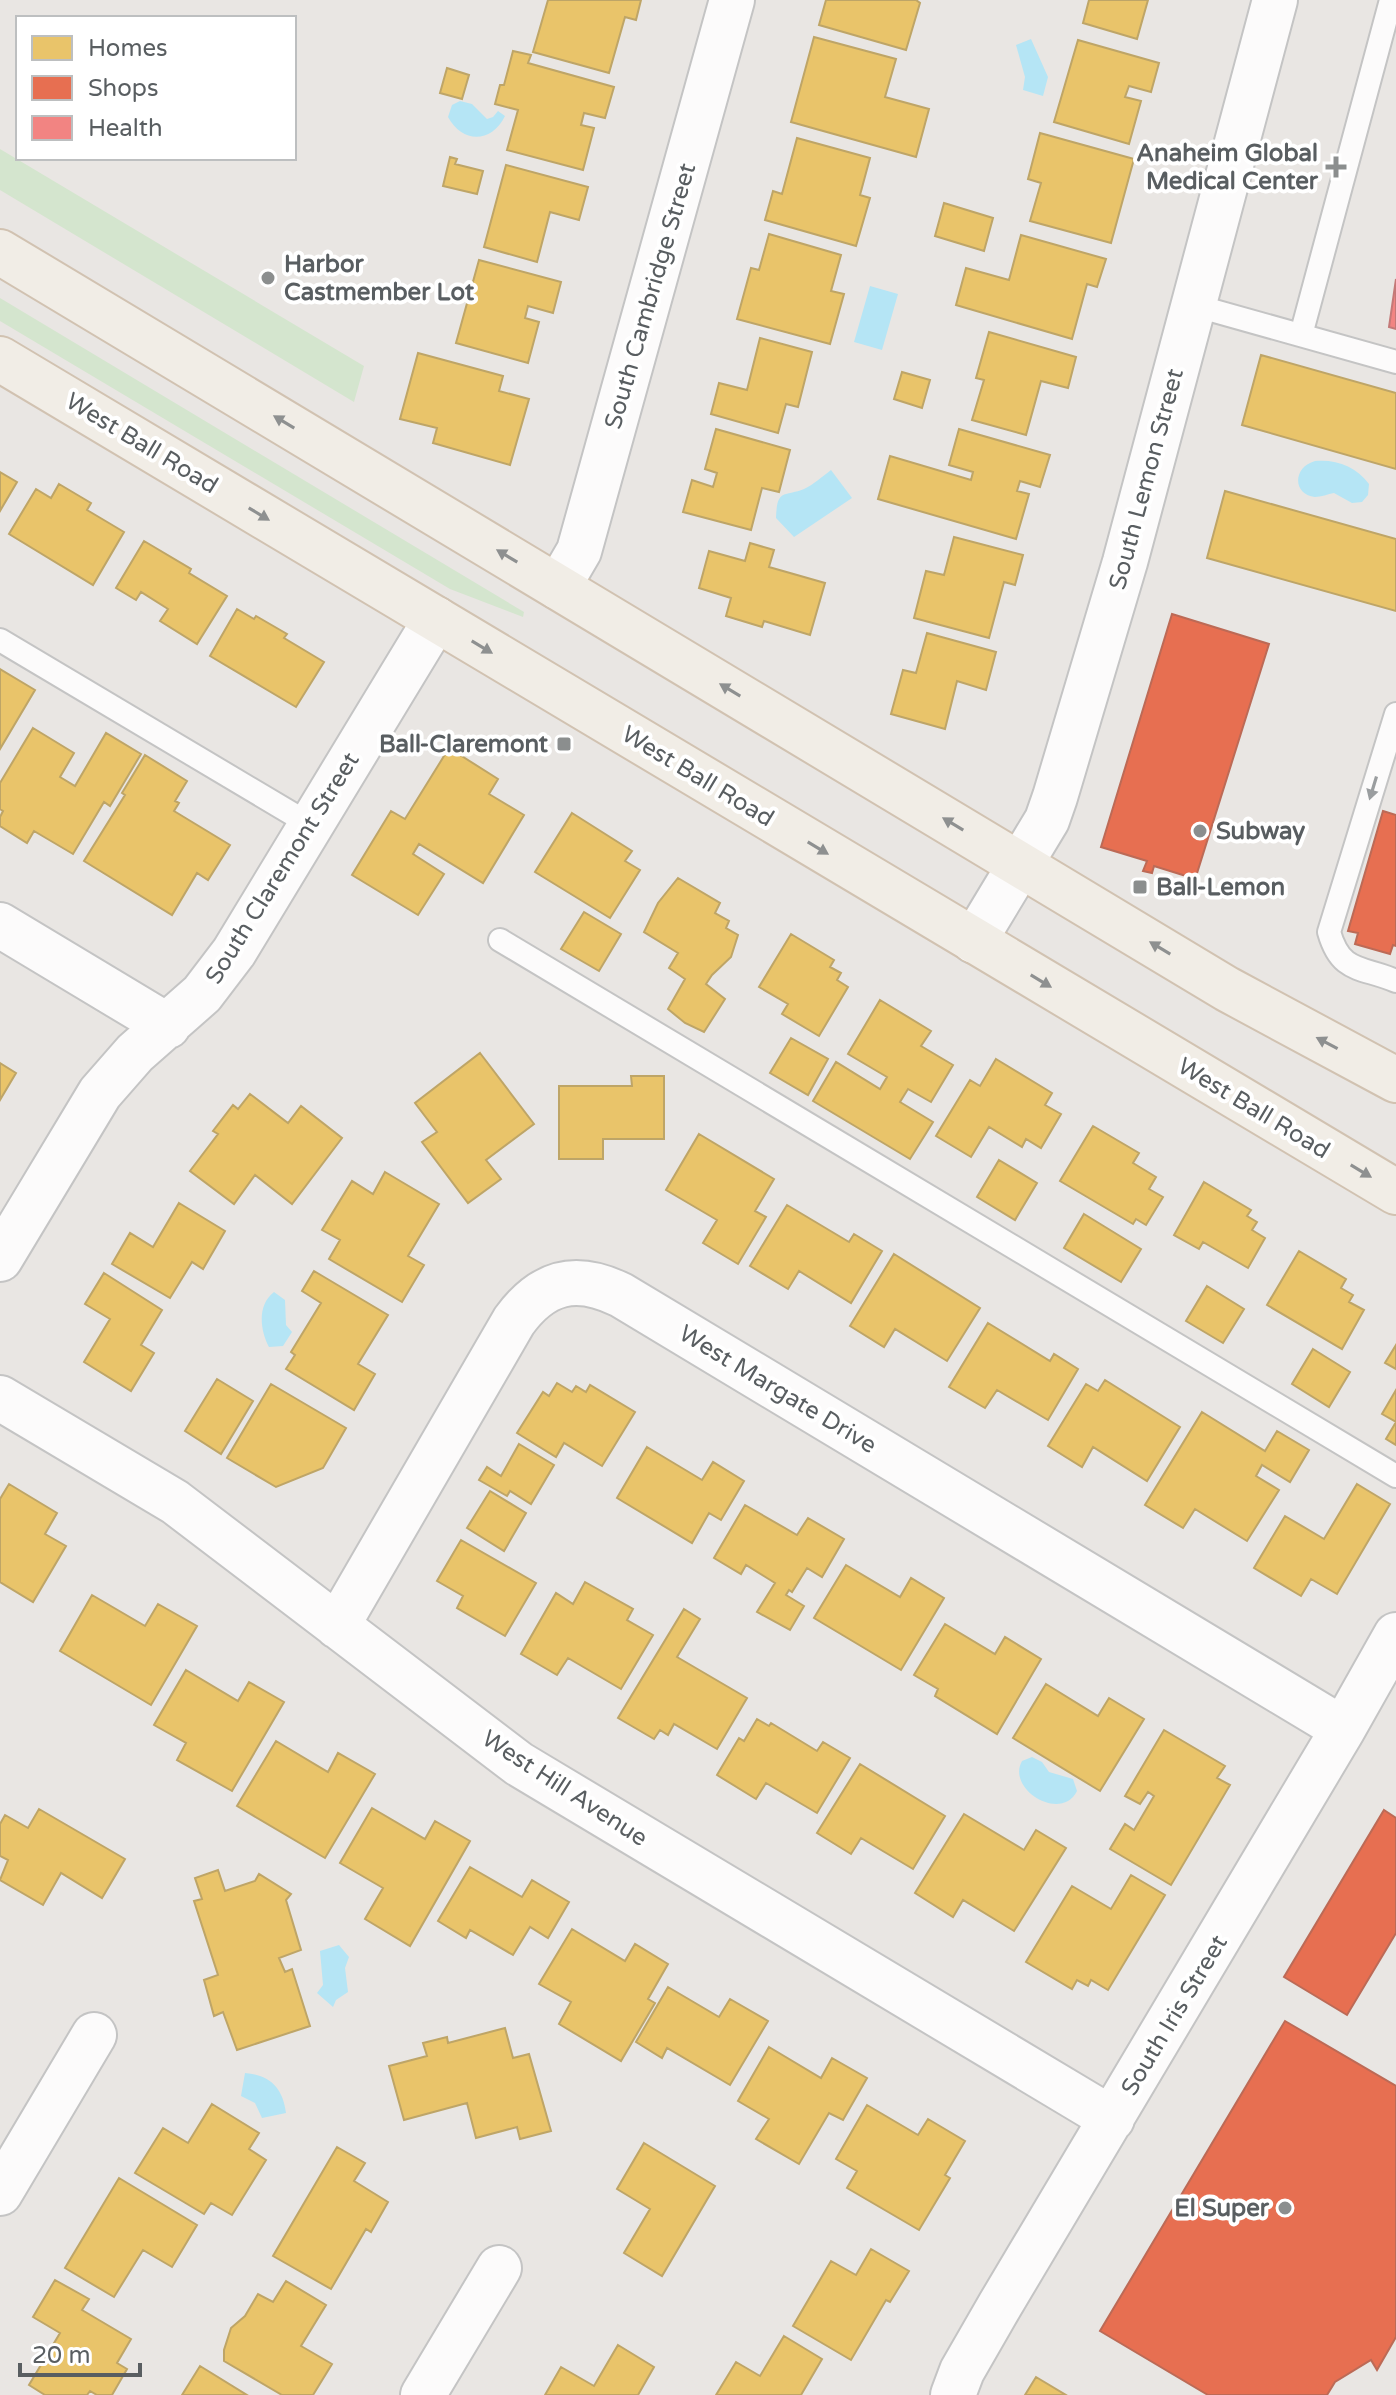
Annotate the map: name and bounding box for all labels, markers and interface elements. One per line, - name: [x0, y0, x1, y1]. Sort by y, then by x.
- legend: [16, 16, 296, 160]
- text: Homes: [88, 34, 168, 63]
- text: Shops: [88, 74, 158, 103]
- text: Health: [88, 114, 163, 143]
- place label: Anaheim Global Medical Center: [1136, 139, 1319, 196]
- marker: Anaheim Global Medical Center: [1325, 156, 1347, 178]
- street label: South Cambridge Street: [599, 160, 702, 432]
- place label: Harbor Castmember Lot: [284, 250, 475, 307]
- marker: Harbor Castmember Lot: [259, 269, 277, 287]
- street label: South Lemon Street: [1103, 366, 1190, 593]
- street label: West Ball Road: [60, 387, 223, 500]
- one-way arrow: [273, 416, 295, 430]
- one-way arrow: [248, 506, 270, 520]
- one-way arrow: [496, 549, 518, 563]
- one-way arrow: [471, 640, 493, 654]
- one-way arrow: [719, 683, 741, 697]
- street label: West Ball Road: [616, 720, 779, 833]
- place label: Ball-Claremont: [379, 730, 549, 759]
- marker: Ball-Claremont: [555, 735, 573, 753]
- street label: South Claremont Street: [199, 747, 366, 989]
- one-way arrow: [1366, 777, 1379, 801]
- one-way arrow: [942, 817, 964, 831]
- place label: Subway: [1216, 817, 1305, 846]
- marker: Subway: [1191, 822, 1209, 840]
- one-way arrow: [807, 841, 829, 855]
- place label: Ball-Lemon: [1156, 873, 1285, 902]
- marker: Ball-Lemon: [1131, 878, 1149, 896]
- one-way arrow: [1149, 941, 1171, 955]
- one-way arrow: [1030, 974, 1052, 988]
- one-way arrow: [1316, 1036, 1339, 1049]
- street label: West Ball Road: [1172, 1052, 1335, 1165]
- one-way arrow: [1350, 1164, 1372, 1178]
- street label: West Margate Drive: [674, 1319, 882, 1460]
- street label: West Hill Avenue: [477, 1724, 653, 1853]
- street label: South Iris Street: [1115, 1930, 1234, 2101]
- place label: El Super: [1174, 2194, 1270, 2223]
- marker: El Super: [1276, 2199, 1294, 2217]
- scale bar: [20, 2327, 140, 2377]
- text: 20 m: [32, 2341, 90, 2370]

